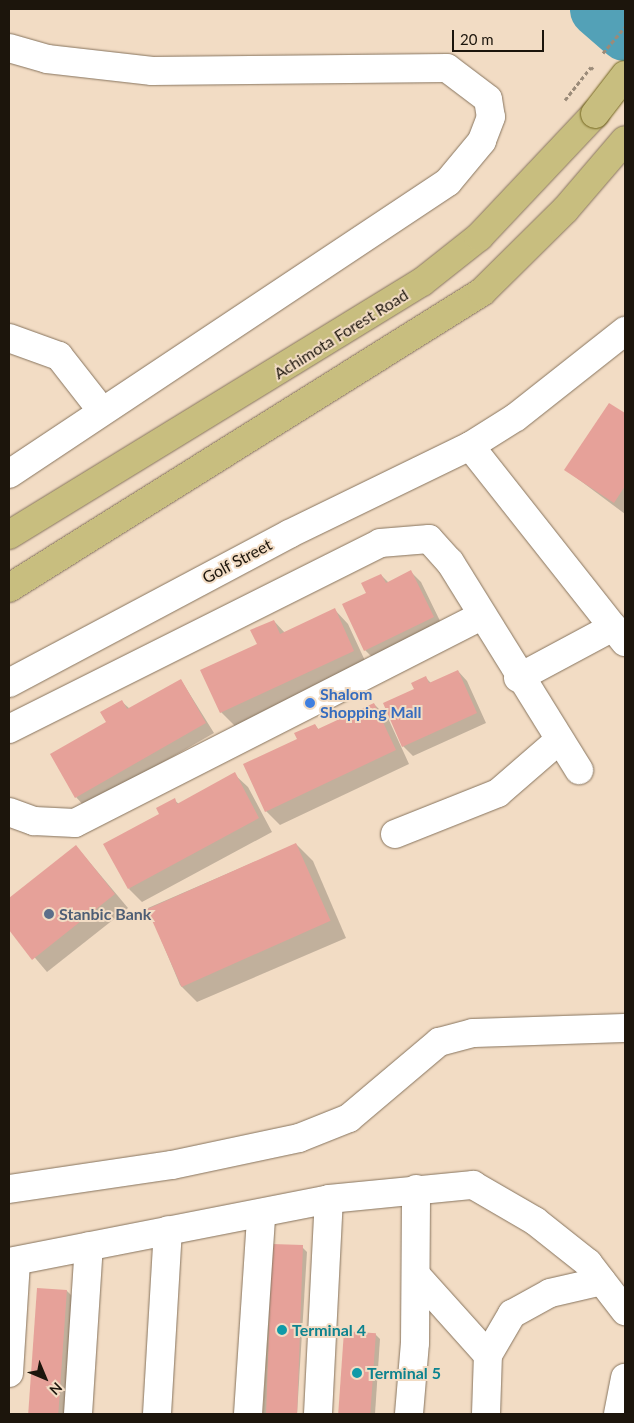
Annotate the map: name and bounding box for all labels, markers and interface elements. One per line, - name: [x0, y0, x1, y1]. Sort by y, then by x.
- scale bar: [454, 20, 546, 52]
- text: 20 m: [460, 30, 494, 48]
- street label: Achimota Forest Road: [270, 285, 412, 383]
- street label: Golf Street: [199, 535, 275, 587]
- place label: Shalom Shopping Mall: [320, 684, 421, 722]
- marker: Shalom Shopping Mall: [304, 697, 316, 709]
- place label: Stanbic Bank: [59, 904, 151, 924]
- marker: Stanbic Bank: [43, 908, 55, 920]
- place label: Terminal 4: [292, 1320, 366, 1340]
- marker: Terminal 4: [276, 1324, 288, 1336]
- north arrow: [20, 1353, 70, 1403]
- place label: Terminal 5: [367, 1363, 441, 1383]
- marker: Terminal 5: [351, 1367, 363, 1379]
- text: N: [46, 1379, 66, 1399]

